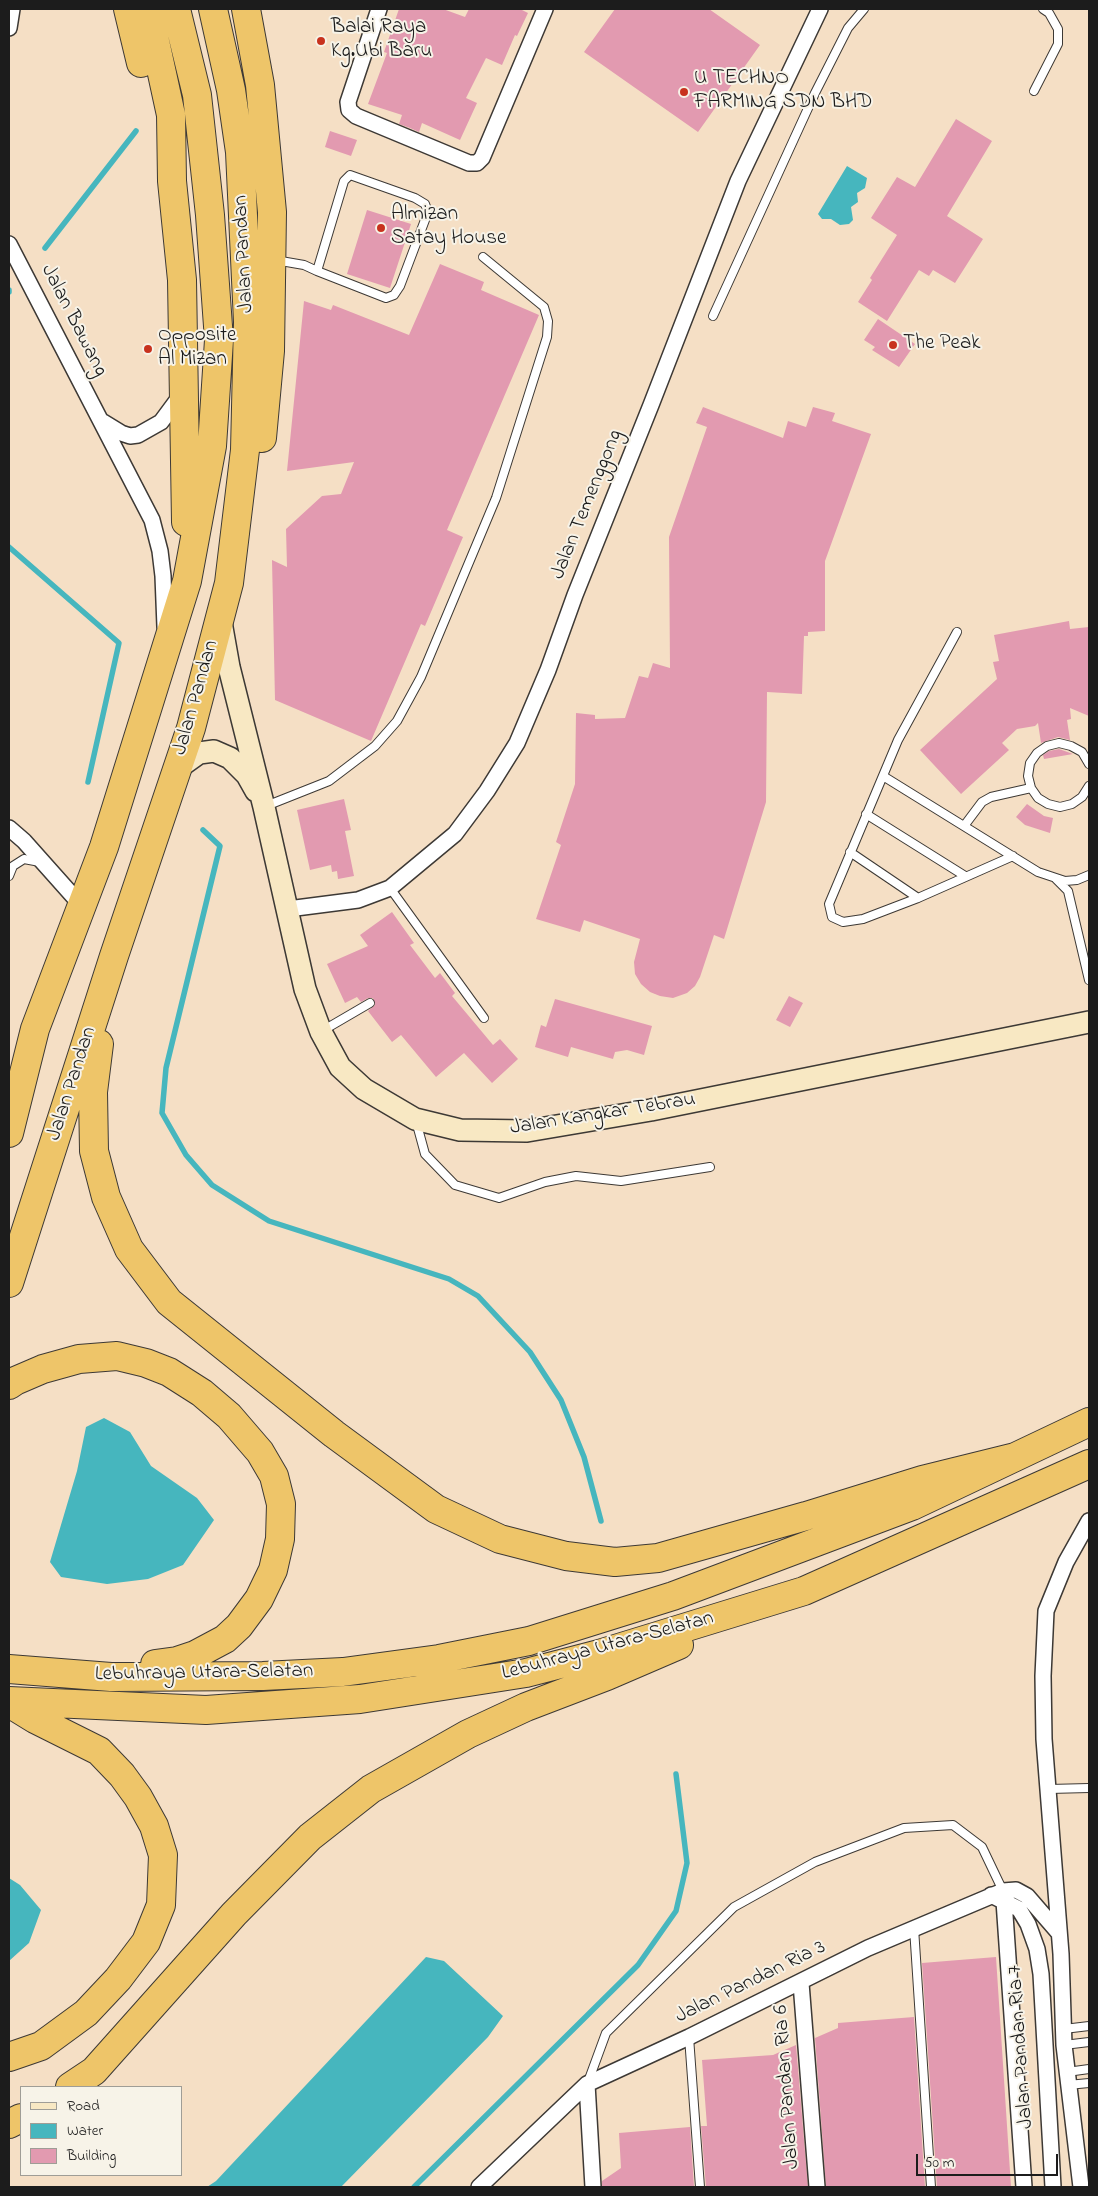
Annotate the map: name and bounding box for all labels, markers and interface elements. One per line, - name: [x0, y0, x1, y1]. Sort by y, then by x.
- place label: Balai Raya Kg.Ubi Baru: [331, 16, 432, 66]
- marker: Balai Raya Kg.Ubi Baru: [315, 35, 327, 47]
- place label: U TECHNO FARMING SDN BHD: [694, 67, 872, 117]
- marker: U TECHNO FARMING SDN BHD: [678, 86, 690, 98]
- street label: Jalan Pandan: [229, 194, 261, 314]
- place label: Almizan Satay House: [391, 203, 506, 253]
- marker: Almizan Satay House: [375, 222, 387, 234]
- street label: Jalan Bawang: [34, 261, 112, 381]
- place label: Opposite Al Mizan: [158, 324, 236, 374]
- place label: The Peak: [903, 332, 981, 358]
- marker: The Peak: [887, 339, 899, 351]
- marker: Opposite Al Mizan: [142, 343, 154, 355]
- street label: Jalan Temenggong: [547, 426, 629, 584]
- street label: Jalan Pandan: [169, 638, 225, 758]
- street label: Jalan Pandan: [43, 1024, 103, 1144]
- street label: Jalan Kangkar Tebrau: [509, 1088, 697, 1142]
- street label: Lebuhraya Utara–Selatan: [499, 1607, 717, 1687]
- street label: Lebuhraya Utara–Selatan: [95, 1659, 313, 1689]
- street label: Jalan Pandan Ria 3: [672, 1936, 830, 2030]
- street label: Jalan Pandan Ria 7: [1004, 1964, 1040, 2130]
- street label: Jalan Pandan Ria 6: [770, 2004, 806, 2170]
- legend: [20, 2086, 182, 2176]
- text: Road: [67, 2095, 100, 2117]
- text: Water: [67, 2120, 103, 2142]
- scale bar: [918, 2144, 1060, 2176]
- text: Building: [67, 2145, 116, 2167]
- text: 50 m: [924, 2152, 954, 2174]

